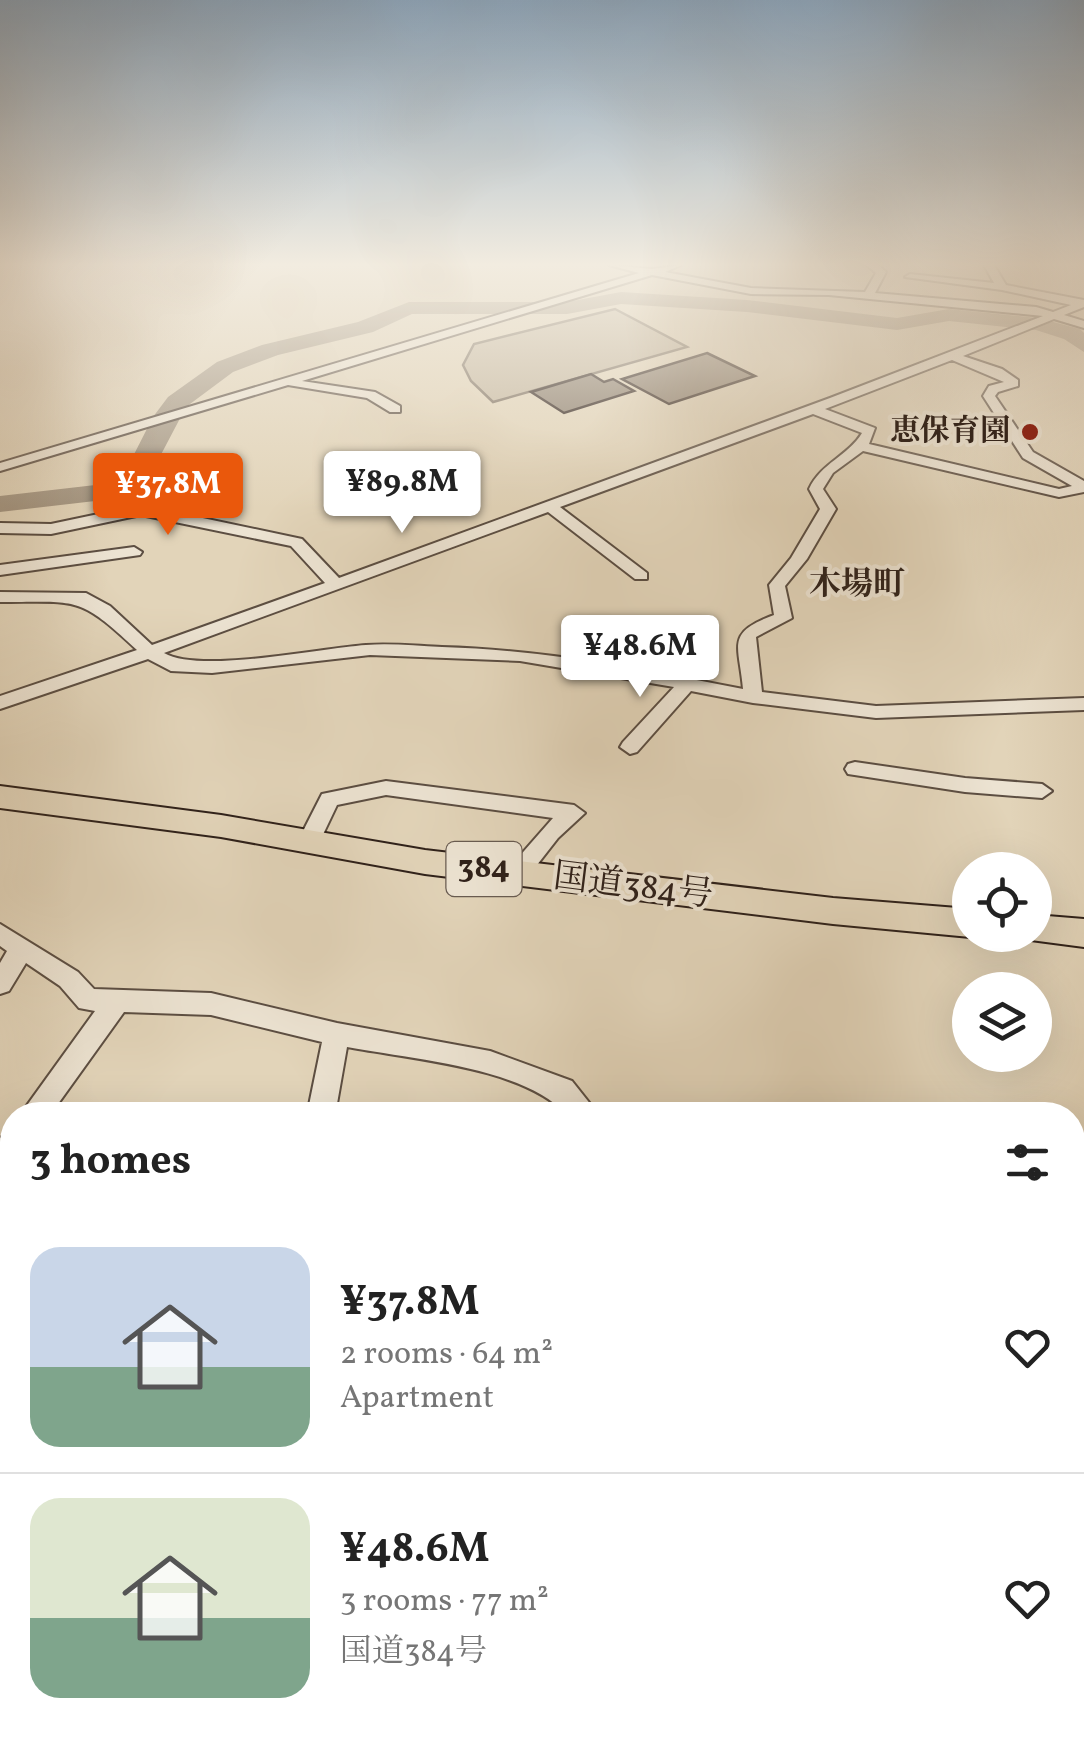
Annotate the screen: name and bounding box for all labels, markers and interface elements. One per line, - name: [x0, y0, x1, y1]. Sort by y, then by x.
- place label: 恵保育園: [890, 411, 1010, 453]
- marker: 恵保育園: [1019, 421, 1041, 443]
- pin: ¥89.8M: [321, 451, 483, 536]
- pin: ¥37.8M: [87, 453, 249, 538]
- text: ¥89.8M: [346, 461, 458, 505]
- text: ¥37.8M: [115, 463, 221, 507]
- district label: 木場町: [809, 564, 905, 608]
- pin: ¥48.6M: [559, 615, 721, 700]
- text: ¥48.6M: [583, 625, 697, 669]
- road number: 384: [446, 842, 522, 896]
- map controls: [952, 852, 1052, 1072]
- button: locate: [952, 852, 1052, 952]
- street label: 国道384号: [550, 853, 716, 921]
- button: layers: [952, 972, 1052, 1072]
- text: 3 homes: [30, 1133, 191, 1192]
- icon: filters: [1000, 1135, 1055, 1190]
- text: ¥37.8M: [340, 1274, 479, 1333]
- icon: home: [110, 1287, 230, 1407]
- icon: heart: [1000, 1320, 1055, 1375]
- text: 2 rooms · 64 m²: [340, 1333, 553, 1377]
- text: Apartment: [340, 1377, 494, 1421]
- text: ¥48.6M: [340, 1521, 489, 1580]
- icon: home: [110, 1538, 230, 1658]
- icon: heart: [1000, 1571, 1055, 1626]
- text: 3 rooms · 77 m²: [340, 1580, 549, 1624]
- text: 国道384号: [340, 1631, 487, 1675]

